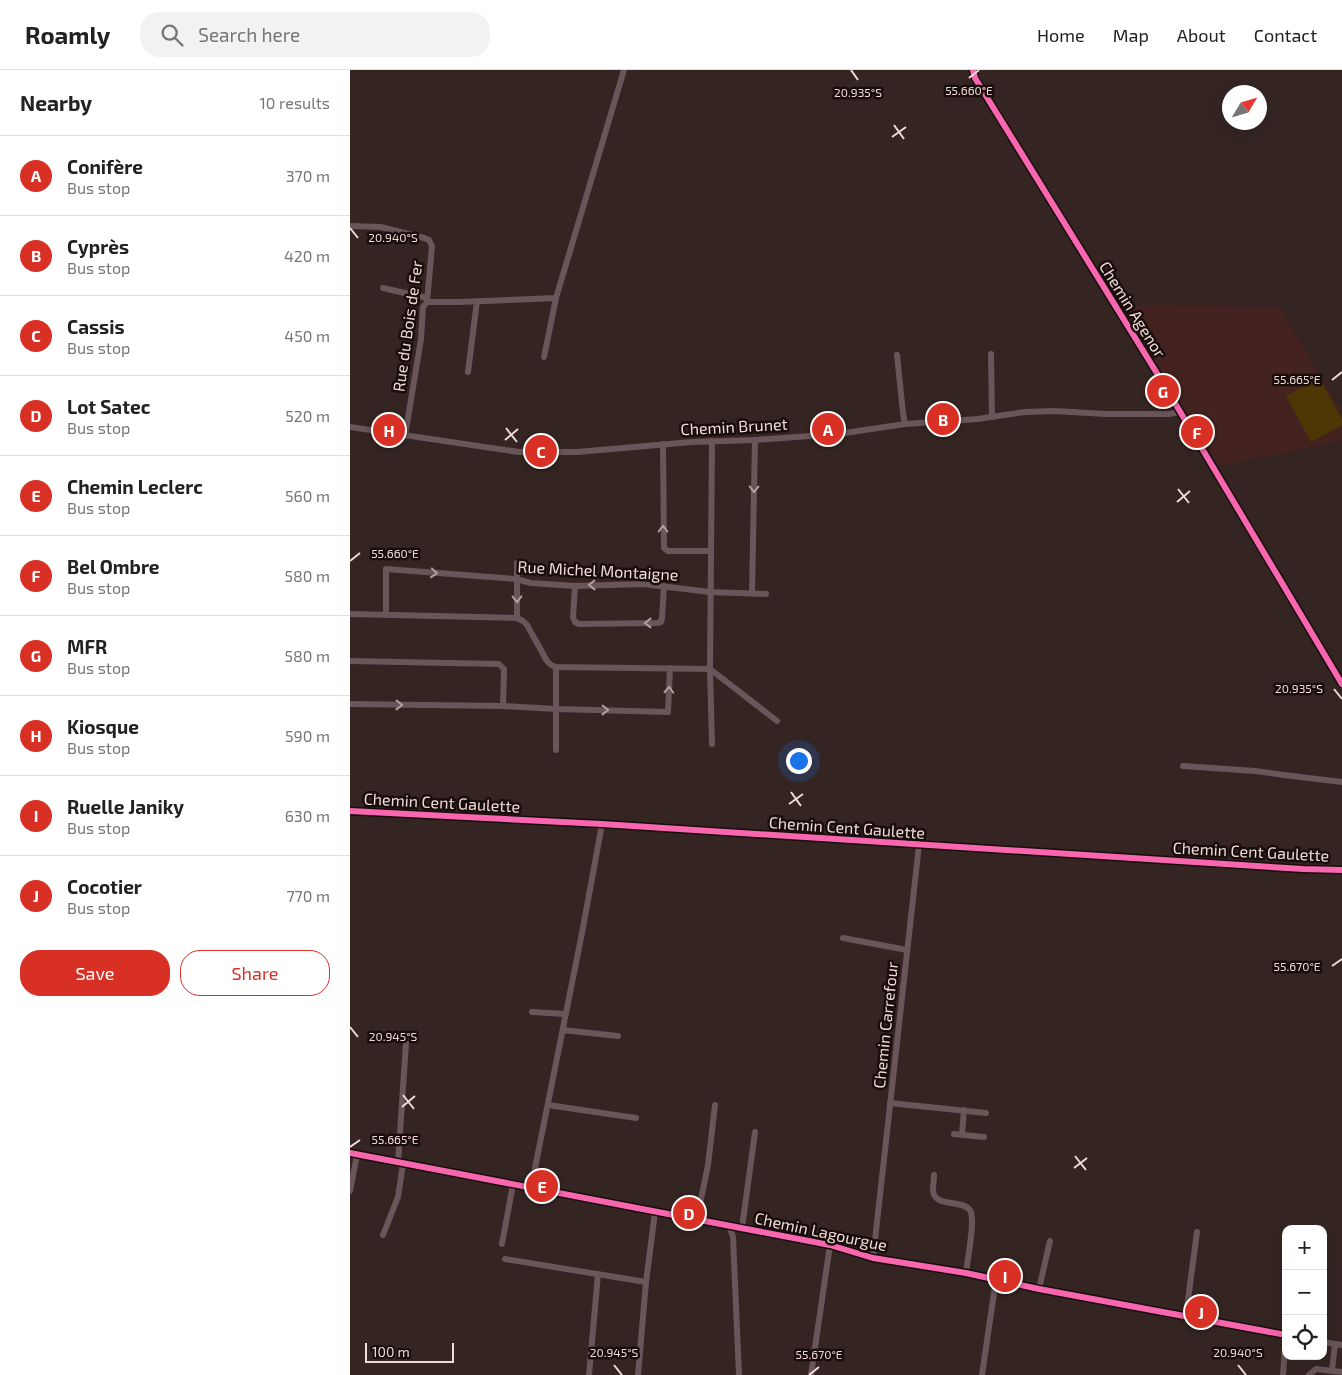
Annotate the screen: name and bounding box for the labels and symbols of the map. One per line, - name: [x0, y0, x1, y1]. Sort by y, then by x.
- text: 55.660°E: [945, 83, 993, 97]
- text: 20.935°S: [834, 85, 882, 99]
- north arrow: [1222, 85, 1267, 130]
- text: 20.940°S: [368, 230, 418, 244]
- street label: Chemin Agenor: [1096, 257, 1170, 361]
- street label: Rue du Bois de Fer: [388, 259, 426, 393]
- pin: G: [1147, 372, 1179, 410]
- text: 55.665°E: [1274, 372, 1321, 386]
- pin: B: [927, 400, 959, 438]
- pin: A: [812, 410, 844, 448]
- pin: H: [373, 411, 405, 449]
- pin: F: [1181, 413, 1213, 451]
- street label: Chemin Brunet: [680, 414, 788, 438]
- pin: C: [525, 432, 557, 470]
- one-way arrow: [749, 486, 759, 493]
- one-way arrow: [658, 525, 668, 533]
- text: 55.660°E: [371, 546, 419, 560]
- street label: Rue Michel Montaigne: [517, 556, 679, 584]
- one-way arrow: [431, 567, 439, 578]
- one-way arrow: [588, 580, 596, 591]
- one-way arrow: [512, 595, 522, 603]
- one-way arrow: [644, 618, 652, 628]
- text: 20.935°S: [1275, 681, 1323, 695]
- one-way arrow: [663, 685, 674, 693]
- one-way arrow: [395, 700, 403, 710]
- one-way arrow: [601, 705, 609, 716]
- your location: [786, 748, 812, 774]
- street label: Chemin Cent Gaulette: [363, 788, 521, 816]
- street label: Chemin Cent Gaulette: [768, 812, 926, 842]
- street label: Chemin Cent Gaulette: [1172, 837, 1330, 865]
- text: 55.670°E: [1274, 959, 1321, 973]
- street label: Chemin Carrefour: [869, 960, 901, 1089]
- text: 20.945°S: [369, 1029, 418, 1043]
- text: 55.665°E: [372, 1132, 419, 1146]
- pin: E: [526, 1167, 558, 1205]
- pin: D: [673, 1194, 705, 1232]
- street label: Chemin Lagourgue: [753, 1208, 889, 1254]
- pin: I: [989, 1257, 1021, 1295]
- pin: J: [1185, 1293, 1217, 1331]
- scale bar: [365, 1340, 454, 1363]
- text: 20.945°S: [590, 1345, 639, 1359]
- text: 20.940°S: [1213, 1345, 1263, 1359]
- text: 55.670°E: [796, 1347, 843, 1361]

